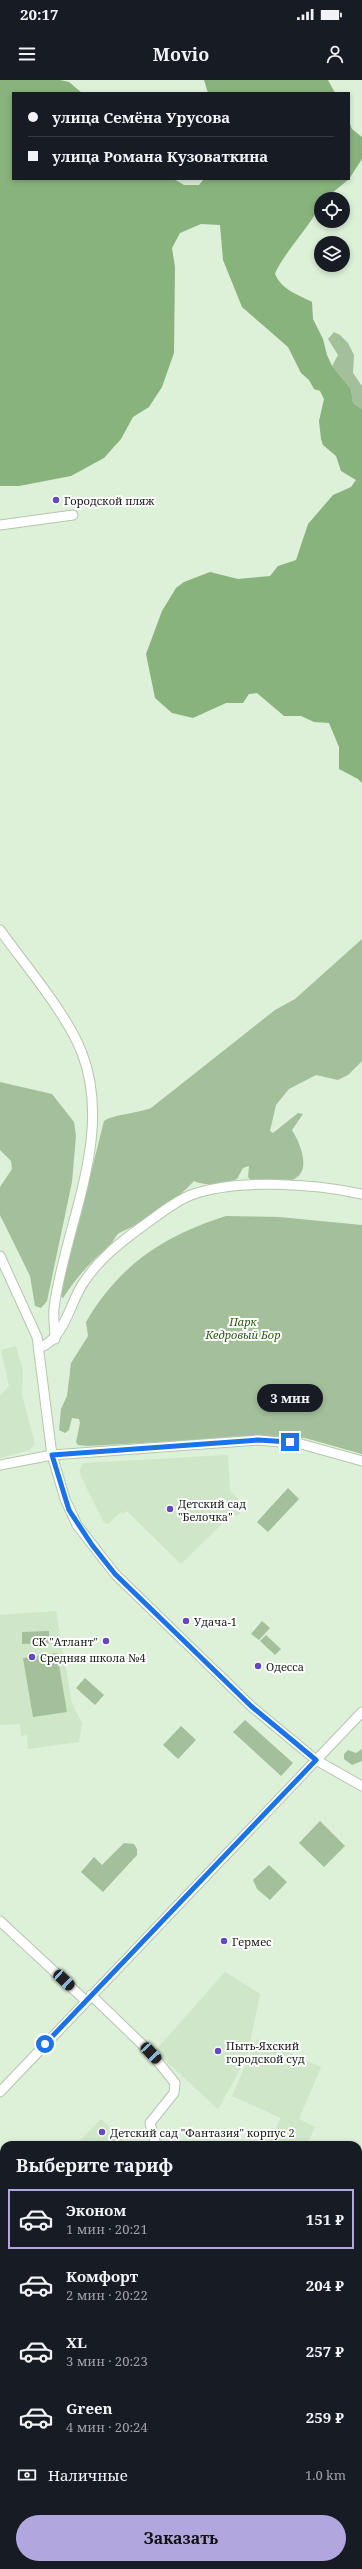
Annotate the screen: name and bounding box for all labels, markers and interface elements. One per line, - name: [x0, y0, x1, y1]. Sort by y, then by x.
- text: 20:17: [20, 4, 58, 24]
- text: Movio: [153, 42, 209, 66]
- icon: menu: [16, 43, 38, 65]
- icon: person: [324, 43, 346, 65]
- text: улица Семёна Урусова: [52, 107, 230, 127]
- text: улица Романа Кузоваткина: [52, 146, 268, 166]
- map controls: [314, 192, 350, 272]
- button: locate: [314, 192, 350, 228]
- button: layers: [314, 236, 350, 272]
- place label: Городской пляж: [64, 493, 155, 508]
- marker: Городской пляж: [51, 495, 61, 505]
- park label: Парк Кедровый Бор: [205, 1314, 280, 1342]
- callout: 3 мин: [257, 1384, 323, 1412]
- text: 3 мин: [270, 1389, 310, 1407]
- route end: [281, 1433, 299, 1451]
- place label: Детский сад "Белочка": [178, 1496, 246, 1524]
- marker: Детский сад "Белочка": [165, 1504, 175, 1514]
- place label: Удача-1: [194, 1614, 237, 1629]
- marker: Удача-1: [181, 1616, 191, 1626]
- place label: СК "Атлант": [32, 1634, 98, 1649]
- marker: СК "Атлант": [101, 1636, 111, 1646]
- place label: Средняя школа №4: [40, 1650, 146, 1665]
- marker: Средняя школа №4: [27, 1652, 37, 1662]
- place label: Одесса: [266, 1659, 304, 1674]
- marker: Одесса: [253, 1661, 263, 1671]
- place label: Гермес: [232, 1934, 272, 1949]
- marker: Гермес: [219, 1936, 229, 1946]
- car: [51, 1967, 77, 1993]
- route start: [36, 2035, 54, 2053]
- place label: Пыть-Яхский городской суд: [226, 2038, 305, 2066]
- car: [138, 2040, 164, 2066]
- marker: Пыть-Яхский городской суд: [213, 2046, 223, 2056]
- place label: Детский сад "Фантазия" корпус 2: [110, 2125, 295, 2140]
- marker: Детский сад "Фантазия" корпус 2: [97, 2127, 107, 2137]
- text: Выберите тариф: [16, 2153, 173, 2177]
- text: Эконом: [66, 2200, 126, 2220]
- icon: car: [18, 2201, 54, 2237]
- text: 151 ₽: [306, 2209, 344, 2229]
- text: 1 мин · 20:21: [66, 2220, 148, 2238]
- text: Комфорт: [66, 2266, 138, 2286]
- icon: car: [18, 2267, 54, 2303]
- text: 204 ₽: [306, 2275, 344, 2295]
- text: 2 мин · 20:22: [66, 2286, 148, 2304]
- text: XL: [66, 2332, 87, 2352]
- icon: car: [18, 2333, 54, 2369]
- text: 257 ₽: [306, 2341, 344, 2361]
- text: 3 мин · 20:23: [66, 2352, 148, 2370]
- text: Green: [66, 2398, 113, 2418]
- icon: car: [18, 2399, 54, 2435]
- text: 259 ₽: [306, 2407, 344, 2427]
- text: 4 мин · 20:24: [66, 2418, 148, 2436]
- icon: cash: [16, 2464, 38, 2486]
- text: Наличные: [48, 2465, 128, 2485]
- text: 1.0 km: [305, 2466, 346, 2484]
- button: Заказать: [16, 2515, 346, 2561]

